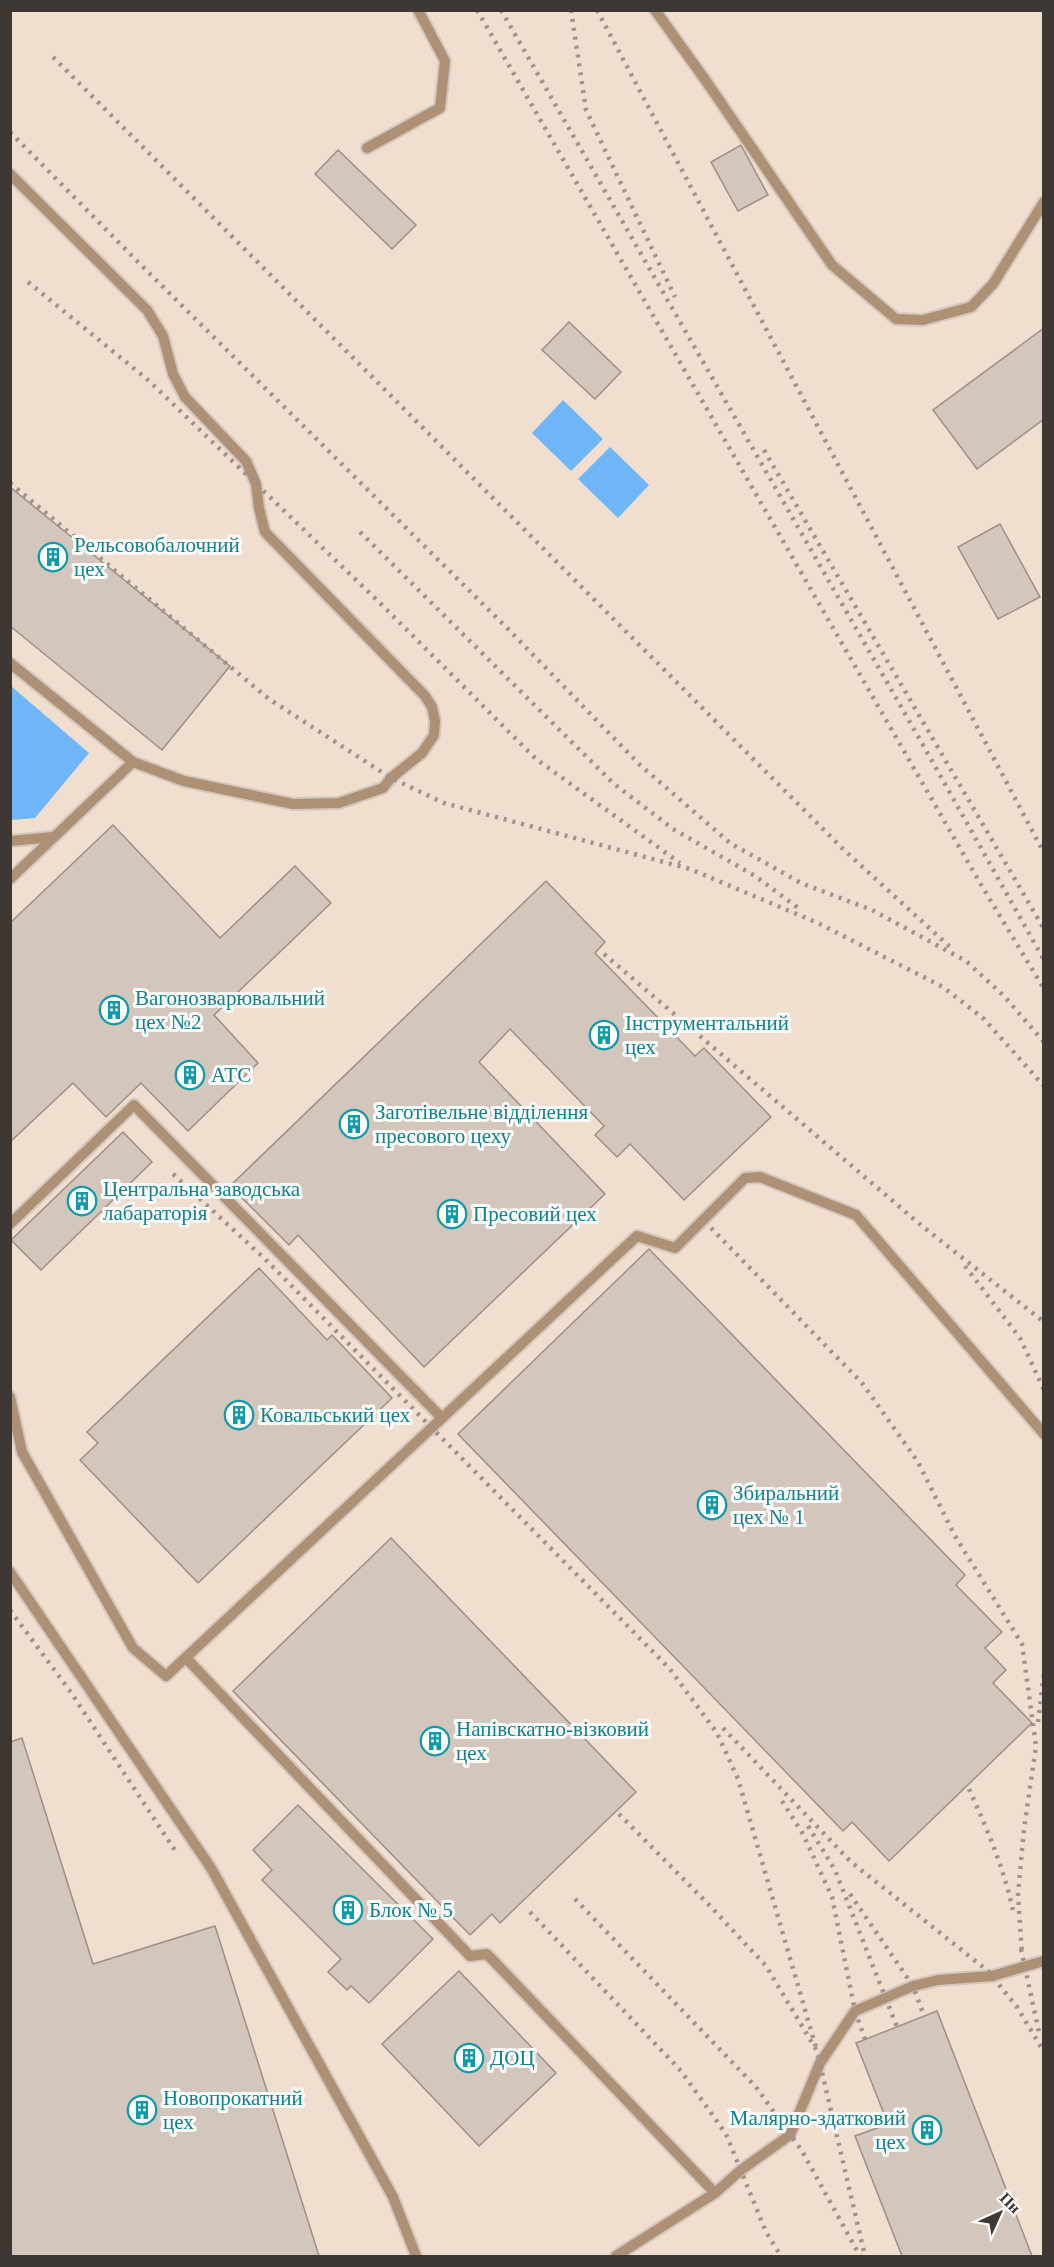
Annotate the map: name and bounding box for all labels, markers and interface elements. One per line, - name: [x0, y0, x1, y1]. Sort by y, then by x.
- place label: Рельсовобалочний цех: [74, 533, 240, 581]
- building icon: Рельсовобалочний цех: [37, 541, 69, 573]
- place label: Вагонозварювальний цех №2: [135, 986, 325, 1034]
- building icon: Вагонозварювальний цех №2: [98, 994, 130, 1026]
- place label: Інструментальний цех: [625, 1011, 789, 1059]
- building icon: Інструментальний цех: [588, 1019, 620, 1051]
- building icon: АТС: [174, 1059, 206, 1091]
- place label: АТС: [211, 1063, 251, 1087]
- place label: Заготівельне відділення пресового цеху: [375, 1100, 588, 1148]
- building icon: Заготівельне відділення пресового цеху: [338, 1108, 370, 1140]
- place label: Центральна заводська лабараторія: [103, 1177, 301, 1225]
- building icon: Центральна заводська лабараторія: [66, 1185, 98, 1217]
- building icon: Пресовий цех: [436, 1198, 468, 1230]
- place label: Пресовий цех: [473, 1202, 597, 1226]
- building icon: Ковальський цех: [223, 1399, 255, 1431]
- place label: Ковальський цех: [260, 1403, 411, 1427]
- place label: Збиральний цех № 1: [733, 1481, 839, 1529]
- building icon: Збиральний цех № 1: [696, 1489, 728, 1521]
- place label: Напівскатно-візковий цех: [456, 1717, 649, 1765]
- building icon: Напівскатно-візковий цех: [419, 1725, 451, 1757]
- building icon: Блок № 5: [332, 1894, 364, 1926]
- place label: Блок № 5: [369, 1898, 453, 1922]
- building icon: ДОЦ: [453, 2042, 485, 2074]
- place label: ДОЦ: [490, 2046, 535, 2070]
- place label: Новопрокатний цех: [163, 2086, 303, 2134]
- building icon: Новопрокатний цех: [126, 2094, 158, 2126]
- place label: Малярно-здатковий цех: [730, 2106, 906, 2154]
- building icon: Малярно-здатковий цех: [911, 2114, 943, 2146]
- north arrow: [970, 2183, 1030, 2243]
- text: Пн: [997, 2189, 1024, 2216]

